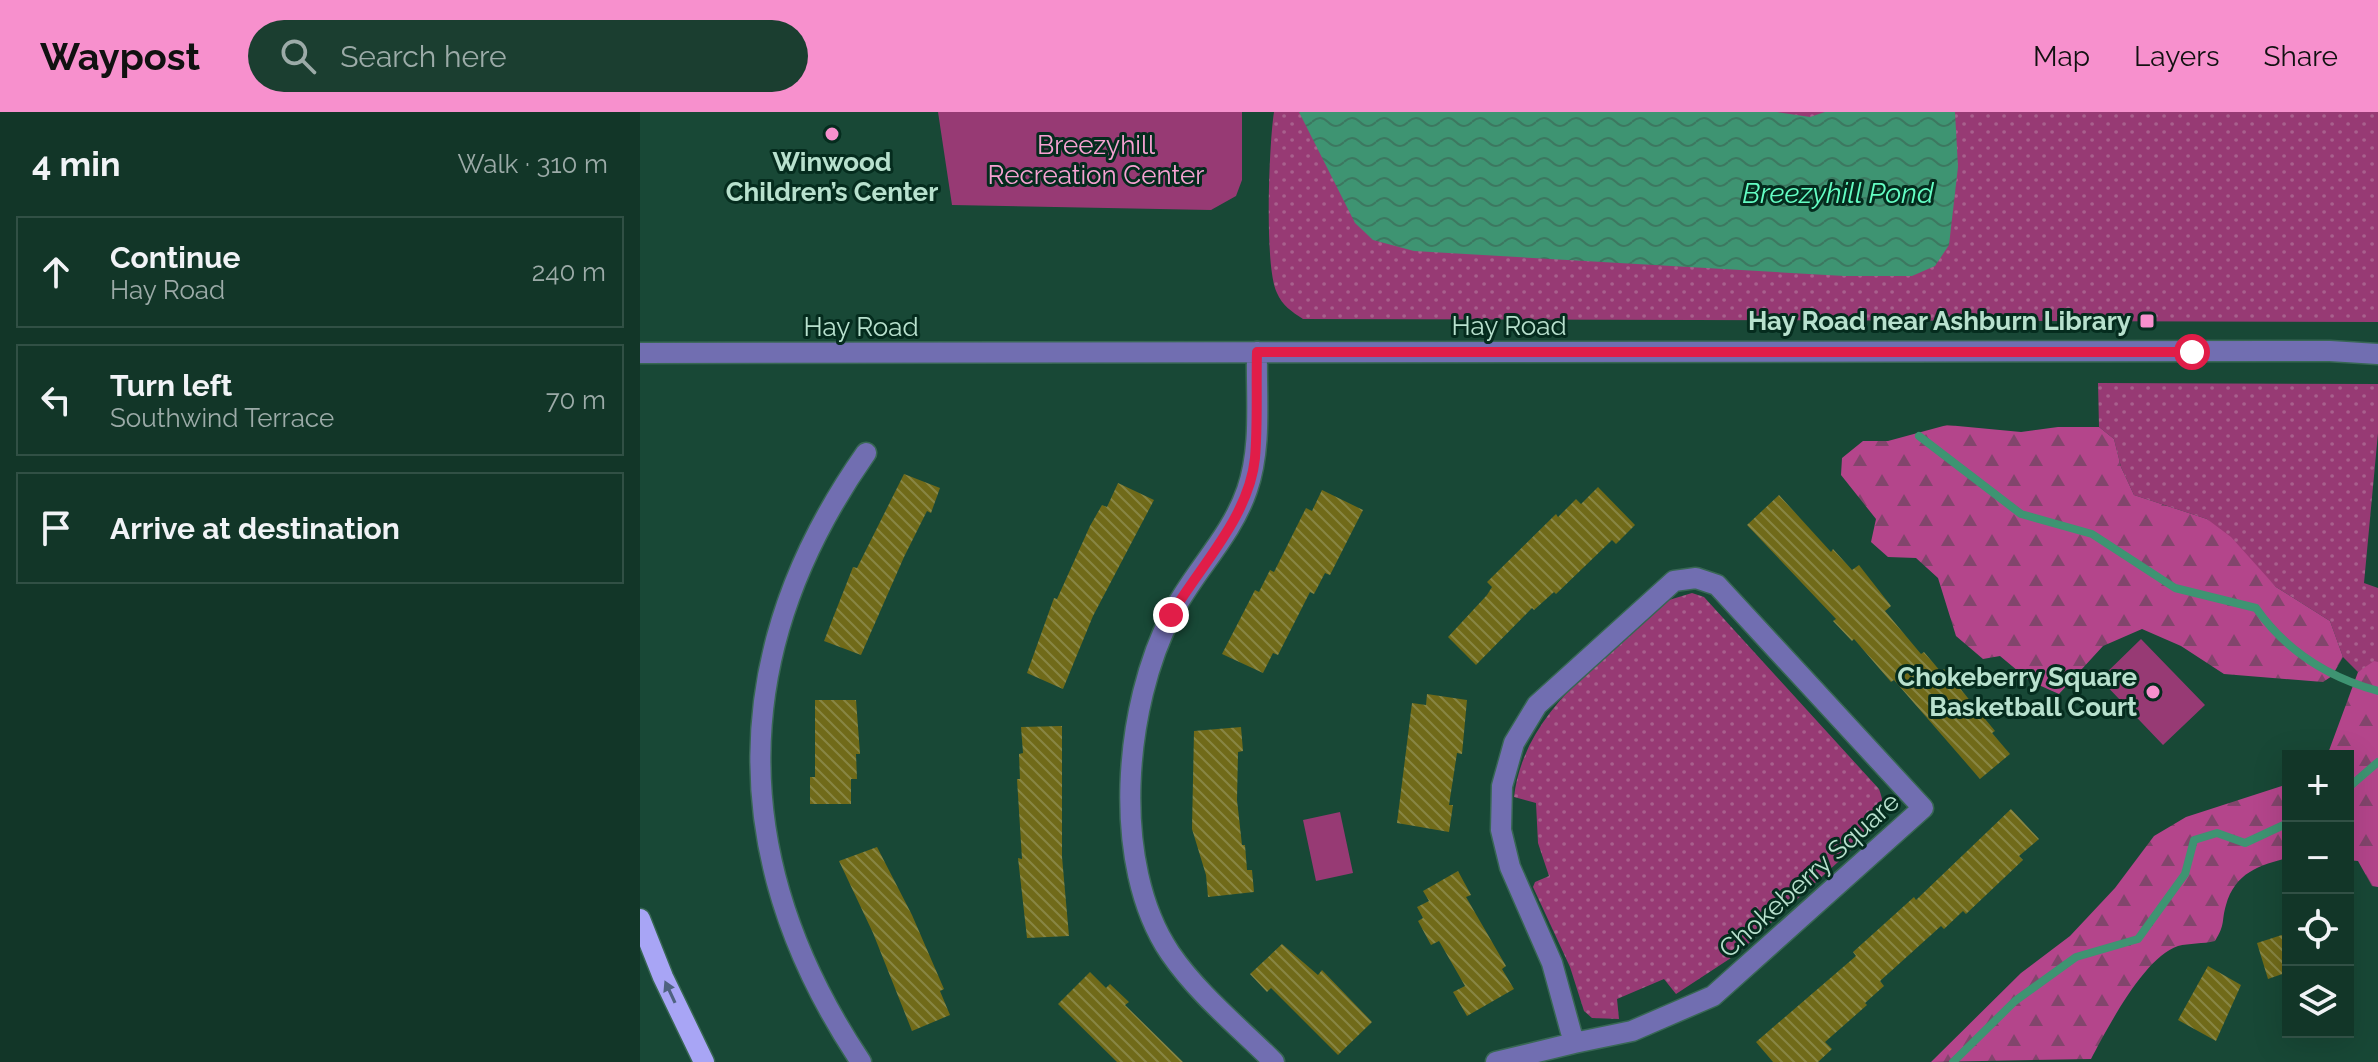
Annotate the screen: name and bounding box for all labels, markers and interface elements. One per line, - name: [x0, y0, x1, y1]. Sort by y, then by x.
- search box: [248, 20, 808, 92]
- text: Waypost: [40, 34, 200, 79]
- icon: search: [276, 34, 320, 78]
- text: Search here: [340, 39, 507, 74]
- text: Map: [2033, 40, 2090, 73]
- text: Layers: [2134, 40, 2220, 73]
- text: Share: [2264, 40, 2338, 73]
- marker: Winwood Children’s Center: [823, 125, 841, 143]
- park label: Breezyhill Recreation Center: [988, 130, 1204, 190]
- text: 4 min: [32, 144, 120, 184]
- place label: Winwood Children’s Center: [726, 147, 938, 207]
- text: Walk · 310 m: [458, 149, 608, 179]
- water label: Breezyhill Pond: [1742, 177, 1935, 210]
- text: Continue: [110, 240, 241, 275]
- icon: ahead: [34, 250, 78, 294]
- text: 240 m: [532, 257, 606, 287]
- text: Hay Road: [110, 275, 225, 305]
- place label: Hay Road near Ashburn Library: [1748, 306, 2131, 336]
- street label: Hay Road: [1451, 311, 1567, 341]
- street label: Hay Road: [803, 312, 919, 342]
- marker: Hay Road near Ashburn Library: [2138, 312, 2156, 330]
- route start: [2174, 334, 2210, 370]
- text: Turn left: [110, 368, 232, 403]
- icon: left: [34, 378, 78, 422]
- text: 70 m: [546, 385, 606, 415]
- text: Southwind Terrace: [110, 403, 334, 433]
- icon: arrive: [34, 506, 78, 550]
- text: Arrive at destination: [110, 511, 400, 546]
- route end: [1153, 597, 1189, 633]
- place label: Chokeberry Square Basketball Court: [1897, 662, 2137, 722]
- marker: Chokeberry Square Basketball Court: [2144, 683, 2162, 701]
- map controls: [2282, 750, 2354, 1038]
- button: +: [2282, 750, 2354, 822]
- street label: Chokeberry Square: [1713, 786, 1905, 964]
- button: −: [2282, 822, 2354, 894]
- button: locate: [2282, 894, 2354, 966]
- button: layers: [2282, 966, 2354, 1038]
- one-way arrow: [663, 980, 677, 1003]

